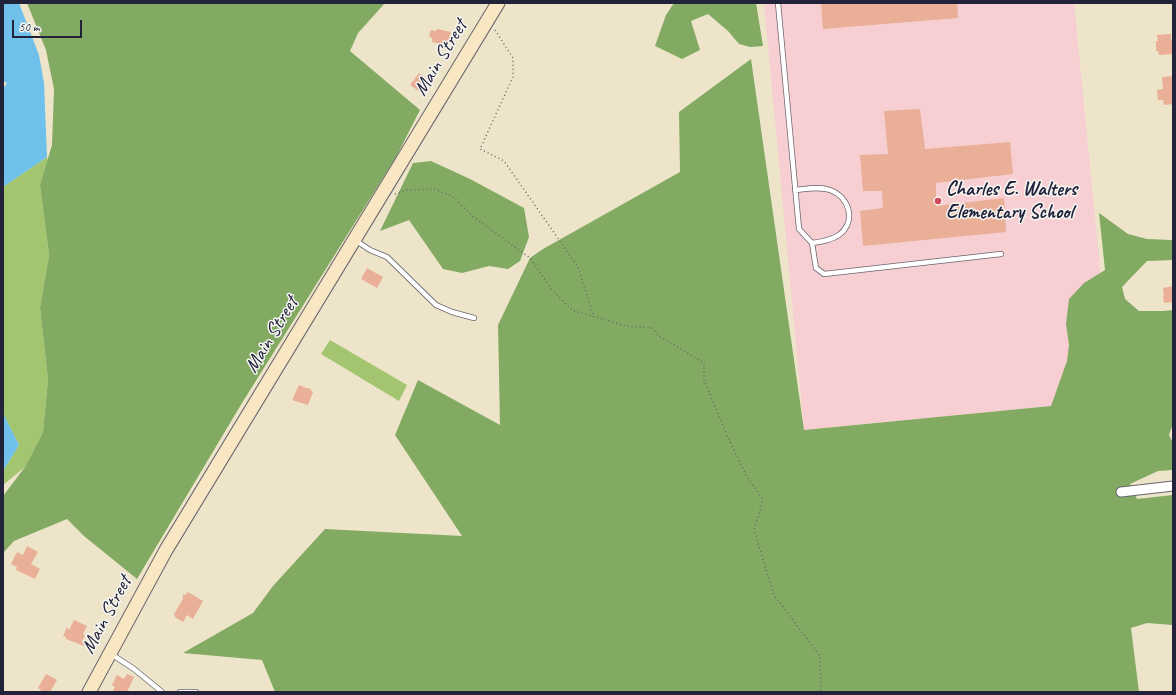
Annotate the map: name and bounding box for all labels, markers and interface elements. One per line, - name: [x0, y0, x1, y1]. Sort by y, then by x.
- scale bar: [14, 12, 84, 38]
- street label: Main Street: [409, 16, 473, 100]
- text: 50 m: [19, 19, 39, 35]
- place label: Charles E. Walters Elementary School: [946, 178, 1077, 225]
- marker: Charles E. Walters Elementary School: [933, 196, 943, 206]
- street label: Main Street: [240, 293, 304, 377]
- street label: Main Street: [77, 572, 137, 658]

